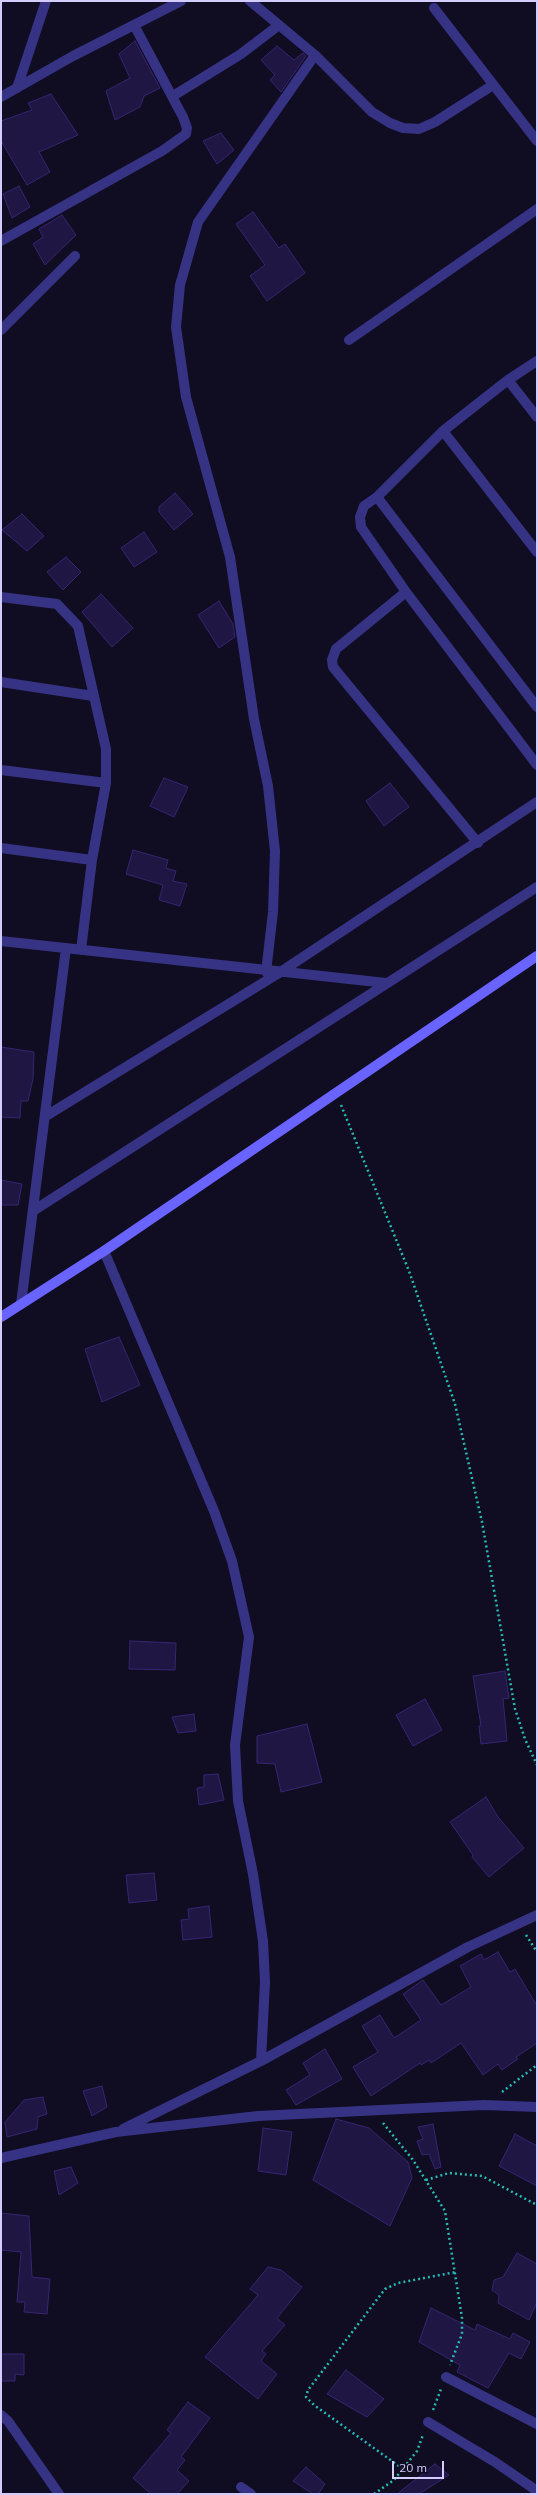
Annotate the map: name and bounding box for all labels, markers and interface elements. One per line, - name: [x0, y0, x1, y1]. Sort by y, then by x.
- scale bar: [394, 2453, 446, 2479]
- text: 20 m: [399, 2460, 427, 2475]

